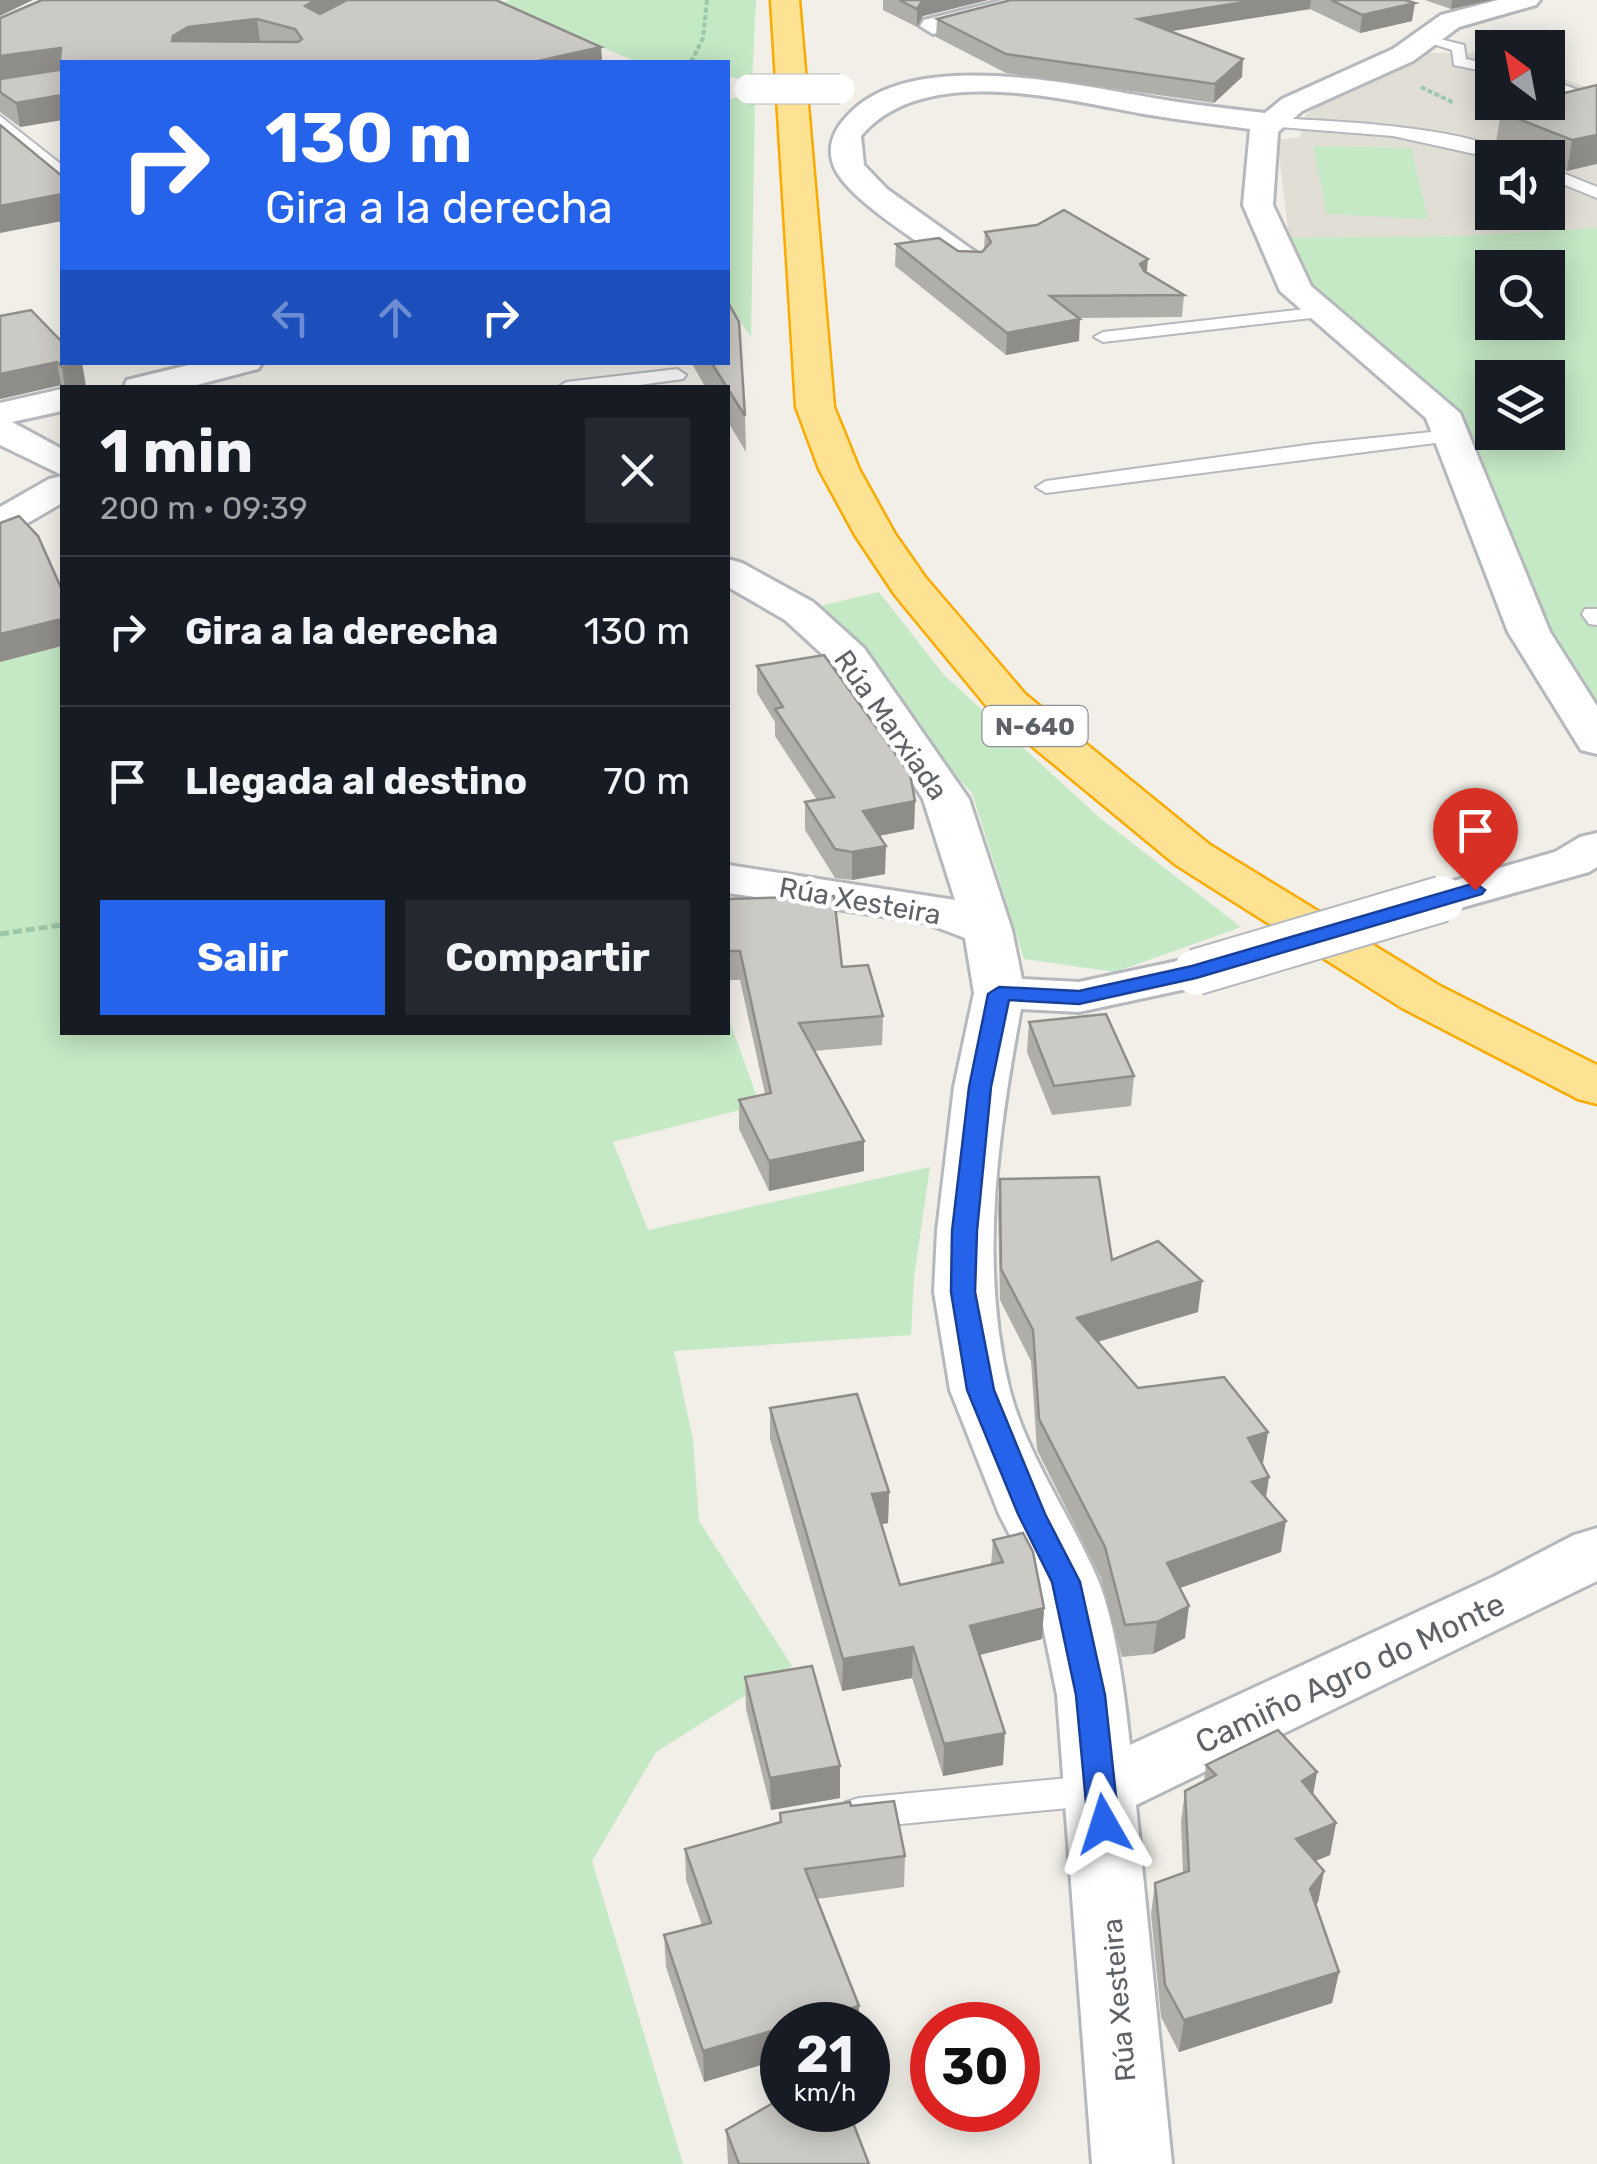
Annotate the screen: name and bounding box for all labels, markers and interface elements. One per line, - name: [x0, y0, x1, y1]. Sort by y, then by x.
- north arrow: [1475, 30, 1565, 120]
- map controls: [1475, 30, 1565, 450]
- text: 130 m: [265, 97, 473, 180]
- icon: right: [100, 100, 230, 230]
- button: sound: [1475, 140, 1565, 230]
- text: Gira a la derecha: [265, 181, 613, 234]
- button: search: [1475, 250, 1565, 340]
- icon: left: [263, 290, 318, 345]
- icon: ahead: [368, 290, 423, 345]
- icon: right: [473, 290, 528, 345]
- button: layers: [1475, 360, 1565, 450]
- text: 1 min: [100, 416, 253, 487]
- button: close: [585, 418, 690, 523]
- text: 200 m · 09:39: [100, 489, 308, 527]
- icon: right: [100, 604, 155, 659]
- text: Gira a la derecha: [185, 608, 498, 654]
- text: 130 m: [584, 608, 690, 654]
- street label: Rúa Marxiada: [827, 644, 955, 806]
- road number: N-640: [982, 706, 1088, 746]
- icon: arrive: [100, 754, 155, 809]
- text: Llegada al destino: [185, 758, 527, 804]
- text: 70 m: [603, 758, 690, 804]
- pin: [1433, 788, 1518, 891]
- icon: arrive: [1448, 803, 1503, 858]
- street label: Rúa Xesteira: [776, 871, 944, 931]
- button: Salir: [100, 900, 385, 1015]
- button: Compartir: [405, 900, 690, 1015]
- street label: Camiño Agro do Monte: [1189, 1585, 1511, 1761]
- position arrow: [1052, 1772, 1156, 1876]
- street label: Rúa Xesteira: [1095, 1917, 1143, 2083]
- speed limit sign: 30: [910, 2002, 1040, 2132]
- text: 21: [796, 2025, 854, 2085]
- text: km/h: [794, 2078, 856, 2107]

